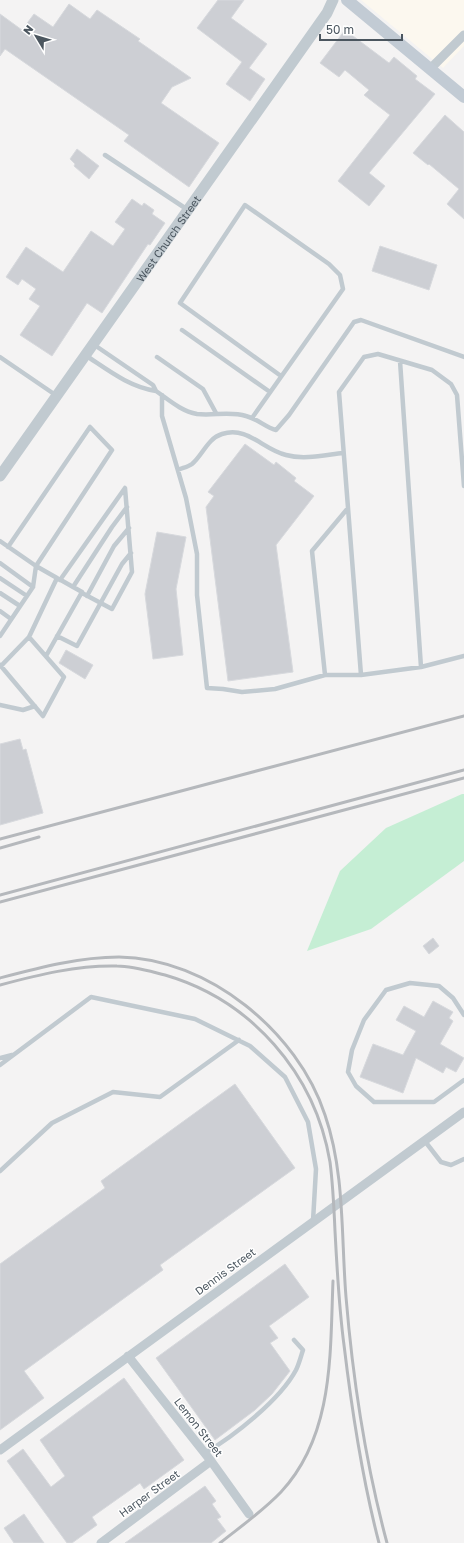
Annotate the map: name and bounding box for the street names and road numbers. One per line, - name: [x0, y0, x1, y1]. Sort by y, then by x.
- street label: West Church Street: [133, 193, 203, 284]
- street label: Dennis Street: [192, 1245, 258, 1297]
- street label: Lemon Street: [172, 1395, 226, 1459]
- street label: Harper Street: [116, 1467, 182, 1519]

